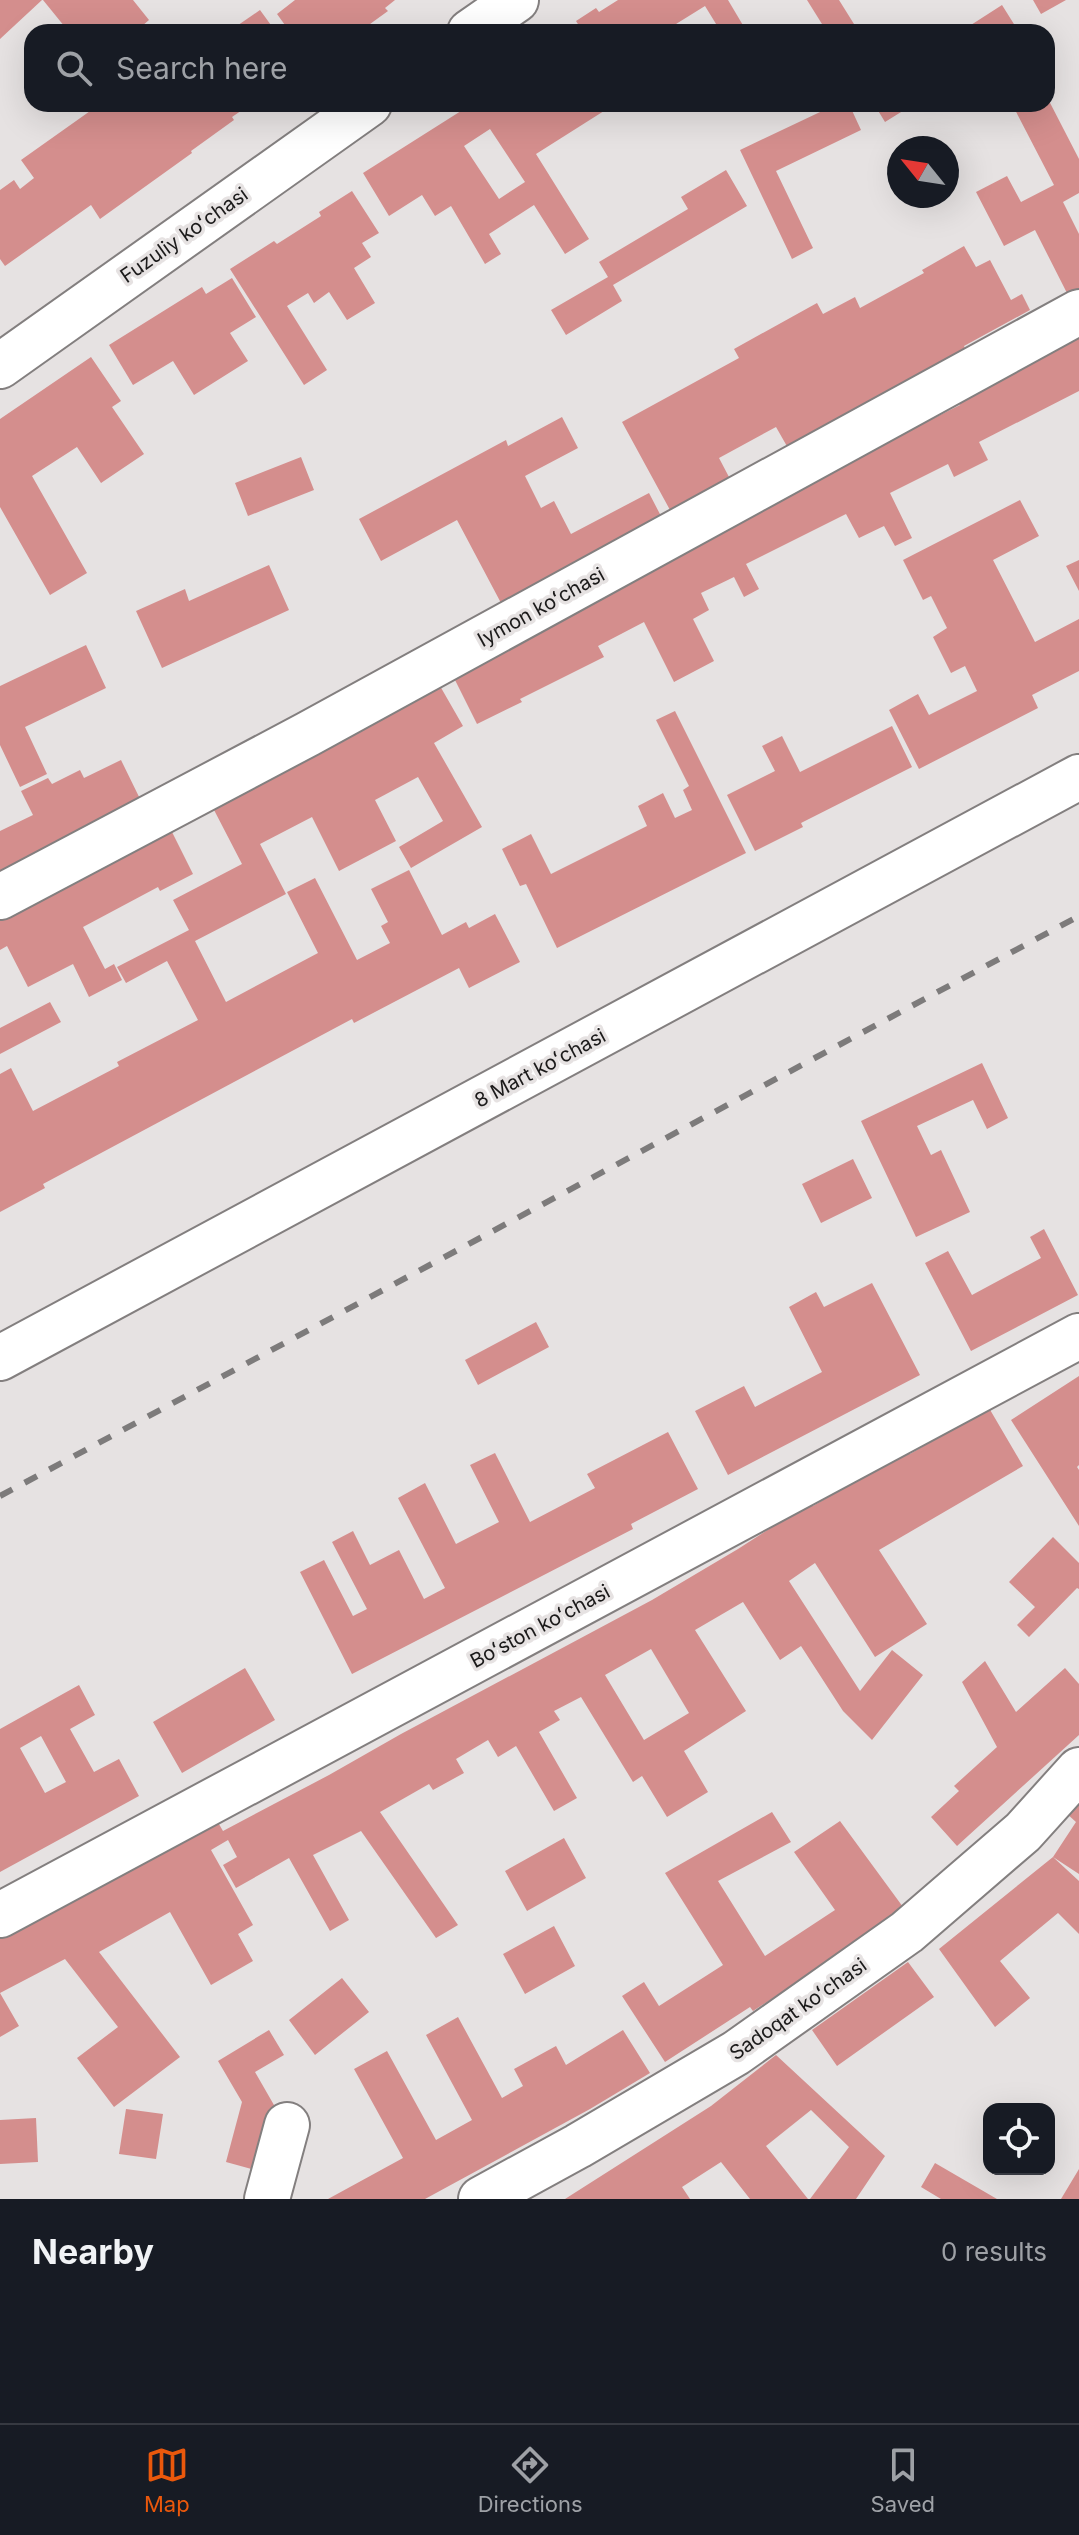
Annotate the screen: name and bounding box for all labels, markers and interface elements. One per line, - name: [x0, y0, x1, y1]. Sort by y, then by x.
- search box: [24, 24, 1055, 112]
- icon: search: [52, 46, 96, 90]
- text: Search here: [116, 50, 288, 86]
- north arrow: [887, 136, 959, 208]
- street label: Fuzuliy koʻchasi: [116, 182, 252, 288]
- street label: Iymon koʻchasi: [473, 562, 609, 652]
- street label: 8 Mart koʻchasi: [470, 1023, 610, 1113]
- street label: Boʻston koʻchasi: [466, 1579, 614, 1673]
- street label: Sadoqat koʻchasi: [725, 1953, 871, 2065]
- map controls: [983, 2103, 1055, 2175]
- button: locate: [983, 2103, 1055, 2175]
- text: Nearby: [32, 2231, 154, 2272]
- text: 0 results: [941, 2236, 1047, 2267]
- tab: Map: [144, 2443, 190, 2517]
- tab: Directions: [478, 2443, 583, 2517]
- tab: Saved: [871, 2443, 935, 2517]

